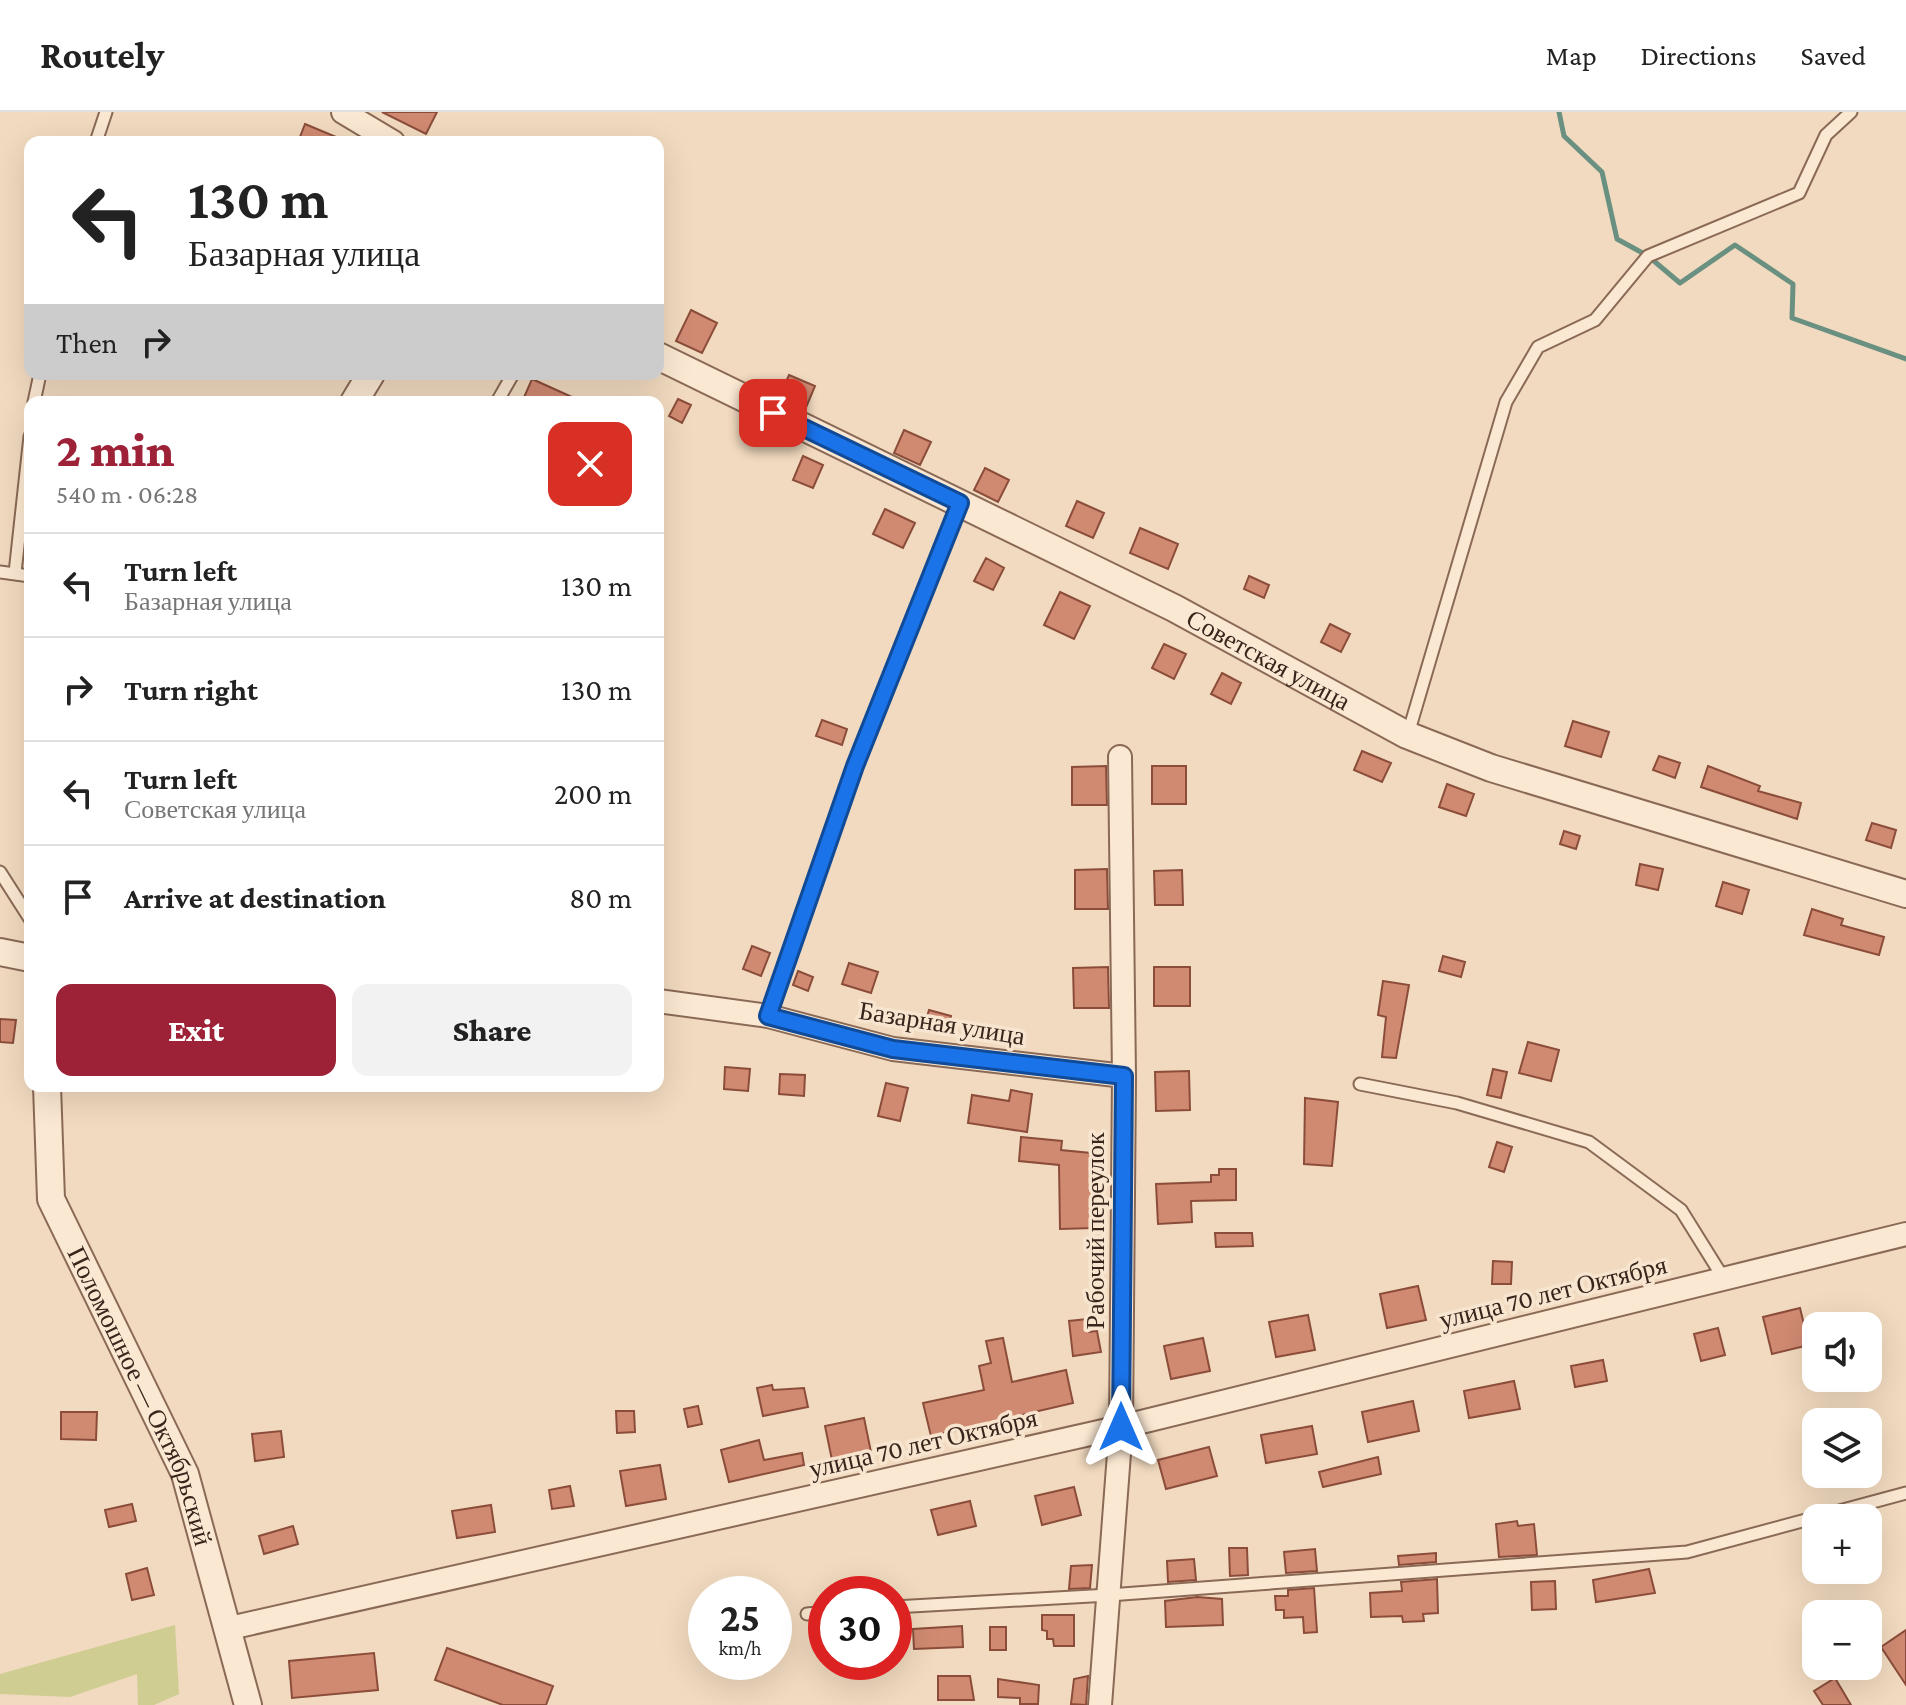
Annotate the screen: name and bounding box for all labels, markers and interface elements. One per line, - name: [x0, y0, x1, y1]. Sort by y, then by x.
- text: Routely: [40, 34, 164, 76]
- text: Map: [1546, 40, 1597, 71]
- text: Directions: [1641, 40, 1756, 71]
- text: Saved: [1800, 40, 1866, 71]
- icon: left: [56, 168, 160, 272]
- text: 130 m: [188, 168, 329, 230]
- text: Базарная улица: [188, 234, 420, 274]
- icon: right: [134, 320, 178, 364]
- text: Then: [56, 326, 118, 359]
- pin: [739, 379, 807, 447]
- icon: arrive: [751, 391, 795, 435]
- button: close: [548, 422, 632, 506]
- text: 2 min: [56, 423, 175, 476]
- text: 540 m · 06:28: [56, 480, 198, 509]
- text: Turn left: [124, 554, 237, 587]
- icon: left: [56, 563, 100, 607]
- text: 130 m: [561, 569, 632, 602]
- text: Базарная улица: [124, 587, 292, 616]
- street label: Советская улица: [1181, 604, 1356, 717]
- icon: right: [56, 667, 100, 711]
- text: Turn right: [124, 673, 258, 706]
- text: 130 m: [561, 673, 632, 706]
- text: Turn left: [124, 762, 237, 795]
- icon: left: [56, 771, 100, 815]
- text: 200 m: [554, 777, 632, 810]
- text: Советская улица: [124, 795, 306, 824]
- icon: arrive: [56, 875, 100, 919]
- text: Arrive at destination: [124, 881, 386, 914]
- text: 80 m: [569, 881, 632, 914]
- button: Exit: [56, 984, 336, 1076]
- button: Share: [352, 984, 632, 1076]
- street label: Базарная улица: [857, 996, 1027, 1051]
- street label: Рабочий переулок: [1081, 1132, 1110, 1330]
- street label: Поломошное — Октябрьский: [61, 1242, 218, 1549]
- street label: улица 70 лет Октября: [1436, 1250, 1670, 1335]
- map controls: [1802, 1312, 1882, 1680]
- button: sound: [1802, 1312, 1882, 1392]
- position arrow: [1079, 1385, 1163, 1469]
- street label: улица 70 лет Октября: [806, 1403, 1040, 1484]
- button: layers: [1802, 1408, 1882, 1488]
- button: +: [1802, 1504, 1882, 1584]
- speed limit sign: 30: [808, 1576, 912, 1680]
- text: 25: [720, 1595, 760, 1640]
- button: −: [1802, 1600, 1882, 1680]
- text: km/h: [718, 1637, 762, 1659]

